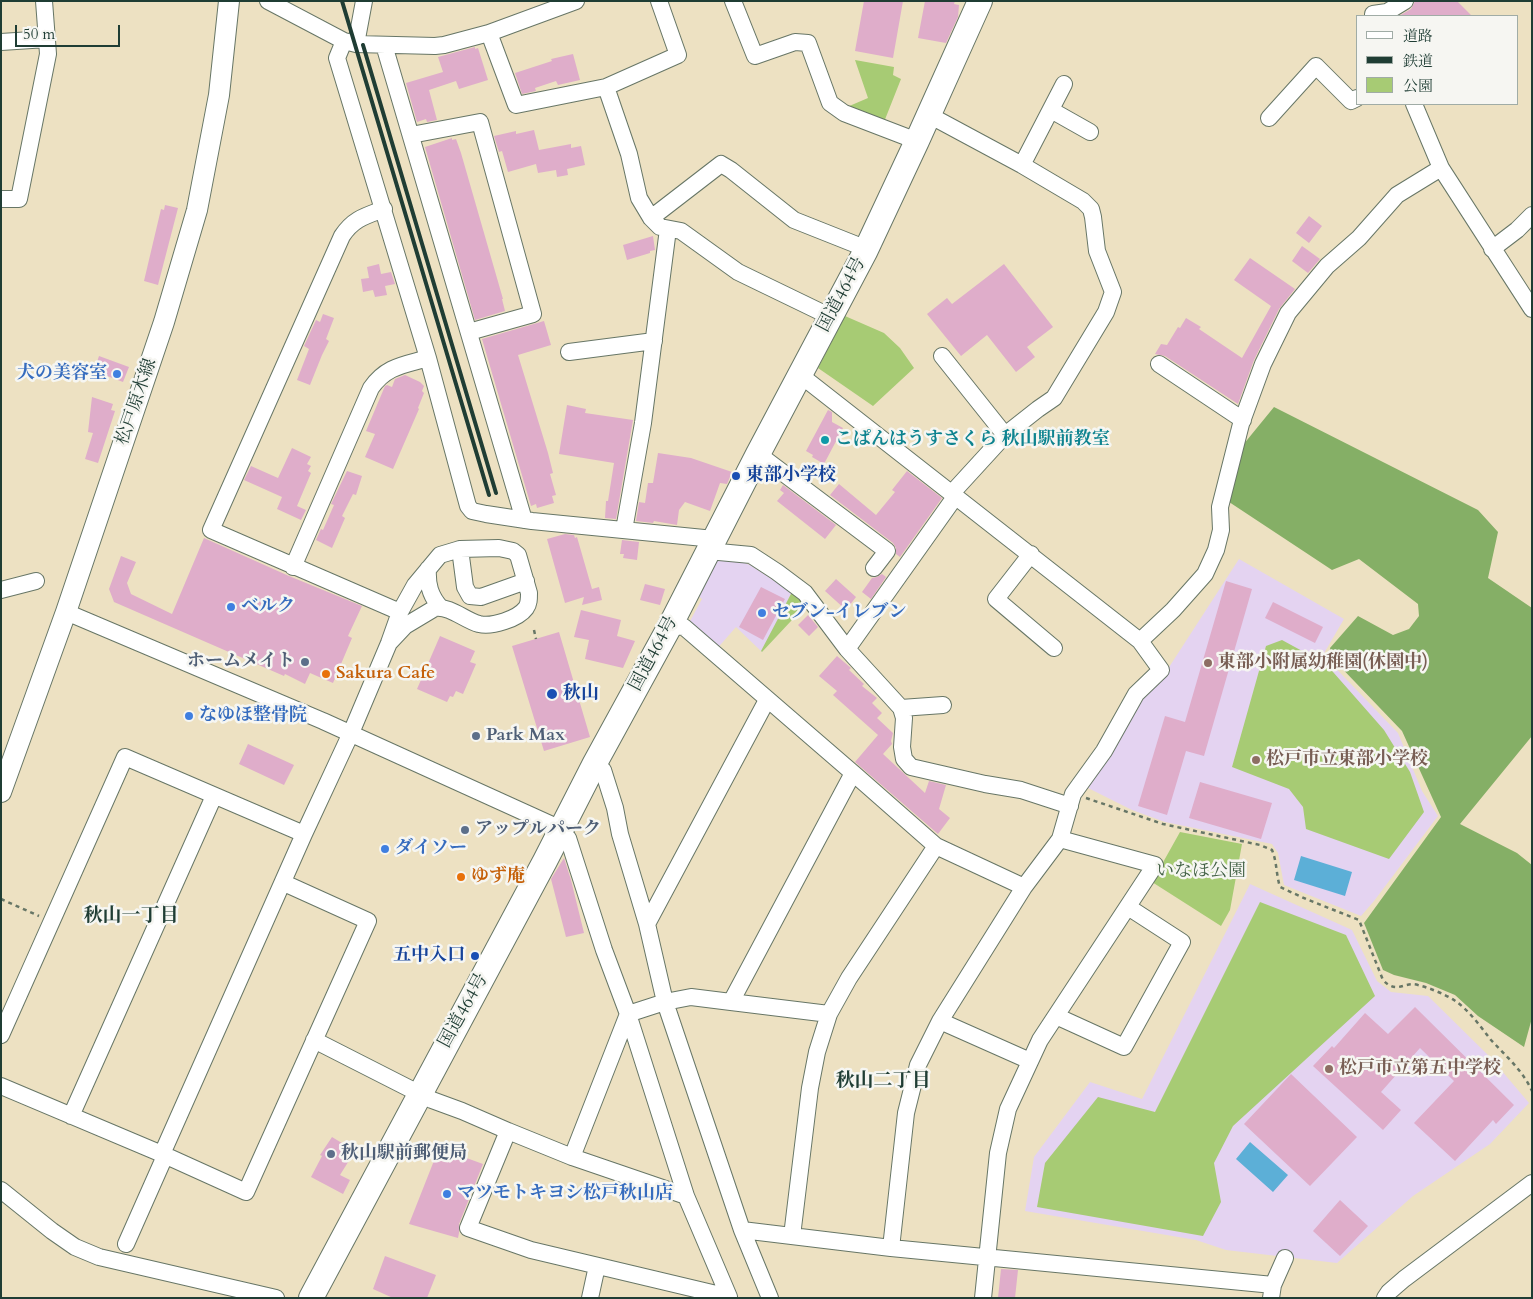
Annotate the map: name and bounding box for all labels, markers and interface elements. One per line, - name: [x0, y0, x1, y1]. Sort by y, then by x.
- scale bar: [18, 15, 122, 47]
- legend: [1356, 15, 1518, 105]
- text: 50 m: [23, 24, 55, 44]
- text: 道路: [1403, 26, 1433, 46]
- text: 鉄道: [1403, 51, 1433, 71]
- text: 公園: [1403, 76, 1433, 96]
- street label: 国道464号: [813, 254, 871, 336]
- street label: 松戸原木線: [112, 356, 162, 448]
- place label: 犬の美容室: [17, 363, 107, 385]
- marker: 犬の美容室: [111, 368, 123, 380]
- place label: こぱんはうすさくら 秋山駅前教室: [835, 429, 1110, 451]
- marker: こぱんはうすさくら 秋山駅前教室: [819, 434, 831, 446]
- place label: 東部小学校: [746, 465, 836, 487]
- marker: 東部小学校: [730, 470, 742, 482]
- place label: ベルク: [241, 596, 295, 618]
- marker: ベルク: [225, 601, 237, 613]
- place label: セブン-イレブン: [772, 602, 907, 624]
- marker: セブン-イレブン: [756, 607, 768, 619]
- street label: 国道464号: [625, 613, 683, 695]
- place label: ホームメイト: [187, 651, 295, 673]
- place label: 東部小附属幼稚園(休園中): [1218, 652, 1428, 674]
- marker: ホームメイト: [299, 656, 311, 668]
- marker: 東部小附属幼稚園(休園中): [1202, 657, 1214, 669]
- place label: Sakura Cafe: [336, 663, 435, 685]
- marker: Sakura Cafe: [320, 668, 332, 680]
- place label: 秋山: [563, 683, 599, 705]
- marker: 秋山: [545, 687, 559, 701]
- place label: なゆほ整骨院: [199, 705, 307, 727]
- marker: なゆほ整骨院: [183, 710, 195, 722]
- place label: Park Max: [486, 725, 565, 747]
- marker: Park Max: [470, 730, 482, 742]
- place label: 松戸市立東部小学校: [1266, 749, 1428, 771]
- marker: 松戸市立東部小学校: [1250, 754, 1262, 766]
- place label: アップルパーク: [475, 819, 601, 841]
- marker: アップルパーク: [459, 824, 471, 836]
- place label: ダイソー: [395, 838, 467, 860]
- marker: ダイソー: [379, 843, 391, 855]
- park label: いなほ公園: [1156, 861, 1246, 883]
- place label: ゆず庵: [471, 866, 525, 888]
- marker: ゆず庵: [455, 871, 467, 883]
- district label: 秋山一丁目: [84, 906, 178, 928]
- place label: 五中入口: [393, 945, 465, 967]
- marker: 五中入口: [469, 950, 481, 962]
- street label: 国道464号: [435, 970, 493, 1052]
- place label: 松戸市立第五中学校: [1339, 1058, 1501, 1080]
- marker: 松戸市立第五中学校: [1323, 1063, 1335, 1075]
- district label: 秋山二丁目: [836, 1071, 930, 1093]
- place label: 秋山駅前郵便局: [341, 1143, 467, 1165]
- marker: 秋山駅前郵便局: [325, 1148, 337, 1160]
- place label: マツモトキヨシ松戸秋山店: [457, 1183, 673, 1205]
- marker: マツモトキヨシ松戸秋山店: [441, 1188, 453, 1200]

